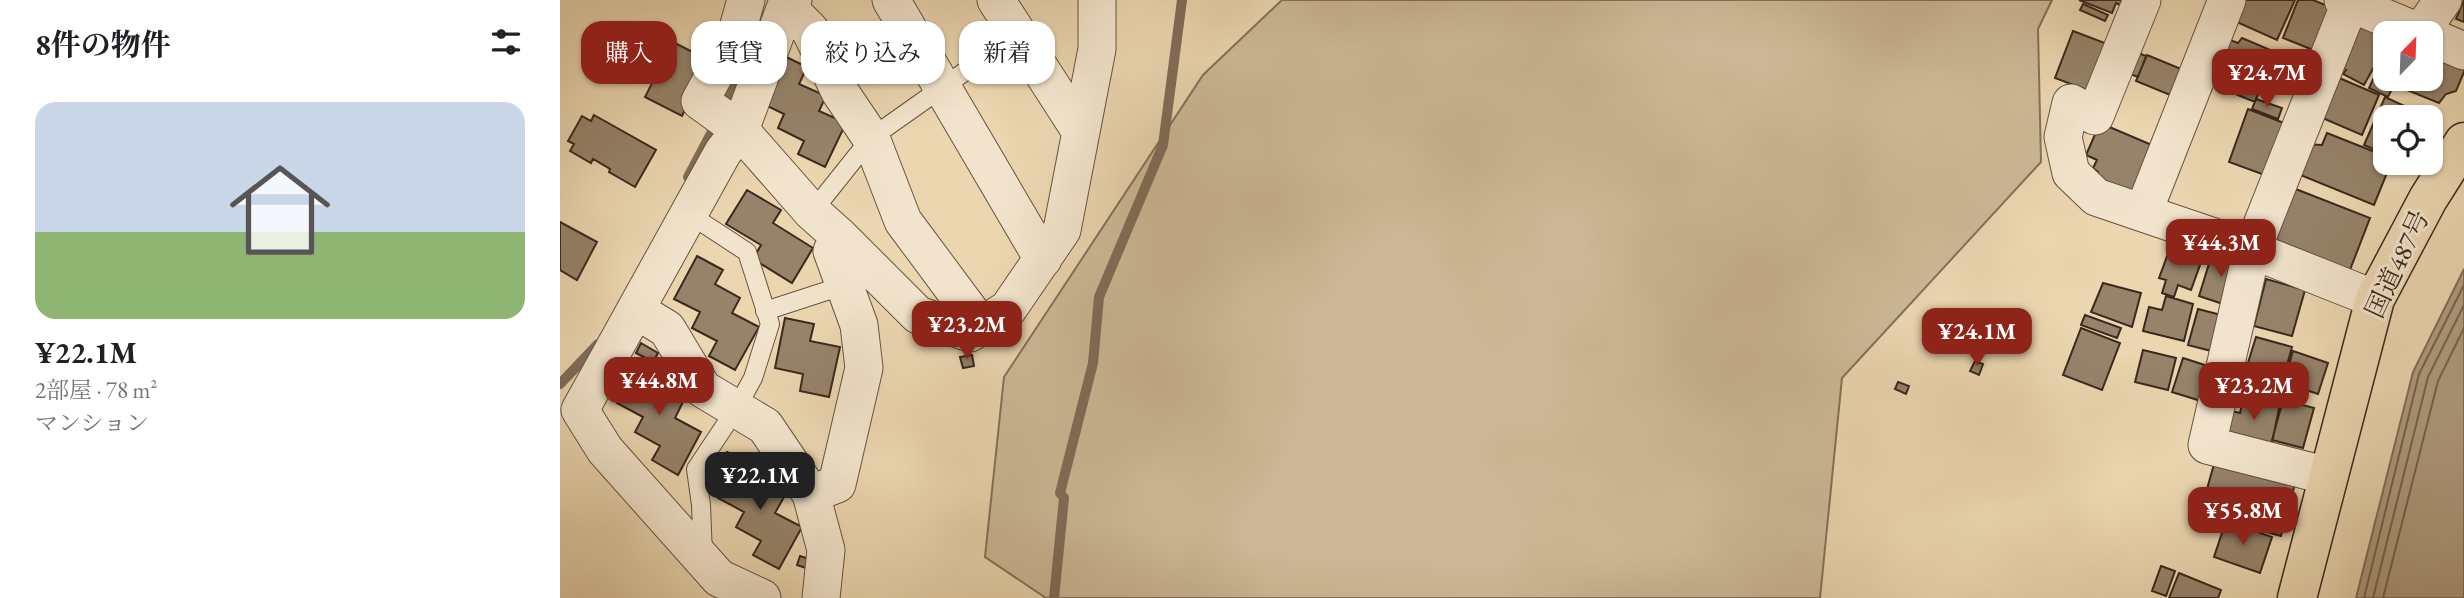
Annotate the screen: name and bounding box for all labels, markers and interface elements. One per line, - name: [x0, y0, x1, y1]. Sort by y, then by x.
- chip: 購入: [581, 21, 677, 84]
- chip: 賃貸: [691, 21, 787, 84]
- chip: 絞り込み: [801, 21, 945, 84]
- chip: 新着: [959, 21, 1055, 84]
- north arrow: [2373, 21, 2443, 91]
- map controls: [2373, 21, 2443, 175]
- icon: filters: [487, 23, 525, 61]
- text: 8件の物件: [35, 25, 171, 64]
- pin: ¥24.7M: [2210, 50, 2324, 109]
- text: ¥24.7M: [2228, 57, 2306, 87]
- button: locate: [2373, 105, 2443, 175]
- icon: home: [217, 147, 343, 273]
- street label: 国道487号: [2357, 204, 2437, 324]
- pin: ¥44.3M: [2164, 219, 2278, 279]
- text: ¥44.3M: [2182, 227, 2260, 257]
- pin: ¥23.2M: [910, 302, 1024, 361]
- pin: ¥24.1M: [1920, 308, 2034, 368]
- text: ¥23.2M: [928, 309, 1006, 339]
- text: ¥24.1M: [1938, 316, 2016, 346]
- text: ¥22.1M: [35, 333, 137, 372]
- pin: ¥44.8M: [602, 358, 716, 417]
- pin: ¥23.2M: [2197, 362, 2311, 422]
- text: ¥44.8M: [620, 365, 698, 395]
- text: ¥23.2M: [2215, 370, 2293, 400]
- text: 2部屋 · 78 m²: [35, 375, 157, 405]
- text: マンション: [35, 408, 149, 438]
- pin: ¥22.1M: [703, 452, 817, 512]
- text: ¥22.1M: [721, 460, 799, 490]
- pin: ¥55.8M: [2186, 488, 2300, 547]
- text: ¥55.8M: [2204, 495, 2282, 525]

